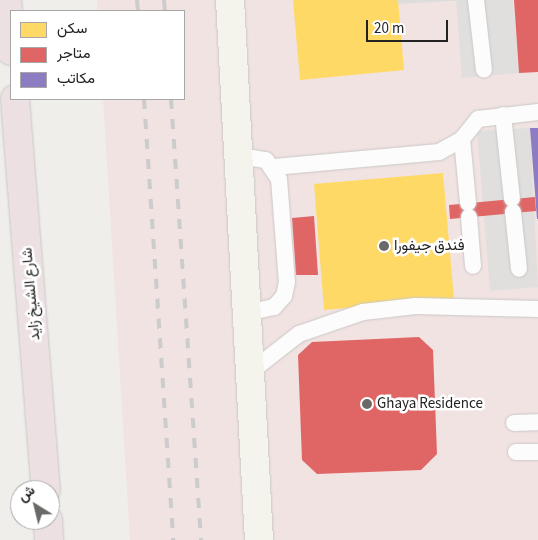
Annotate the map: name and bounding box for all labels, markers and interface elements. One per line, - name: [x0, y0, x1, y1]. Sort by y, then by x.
- legend: [10, 10, 185, 100]
- scale bar: [368, 10, 450, 42]
- text: سكن: [57, 18, 87, 39]
- text: 20 m: [374, 18, 404, 39]
- text: متاجر: [57, 43, 91, 64]
- text: مكاتب: [57, 68, 95, 89]
- place label: فندق جيفورا: [394, 237, 464, 255]
- marker: فندق جيفورا: [378, 240, 390, 252]
- street label: شارع الشيخ زايد: [18, 247, 44, 341]
- place label: Ghaya Residence: [377, 395, 483, 413]
- marker: Ghaya Residence: [361, 398, 373, 410]
- north arrow: [10, 480, 60, 530]
- text: ش: [14, 481, 39, 507]

